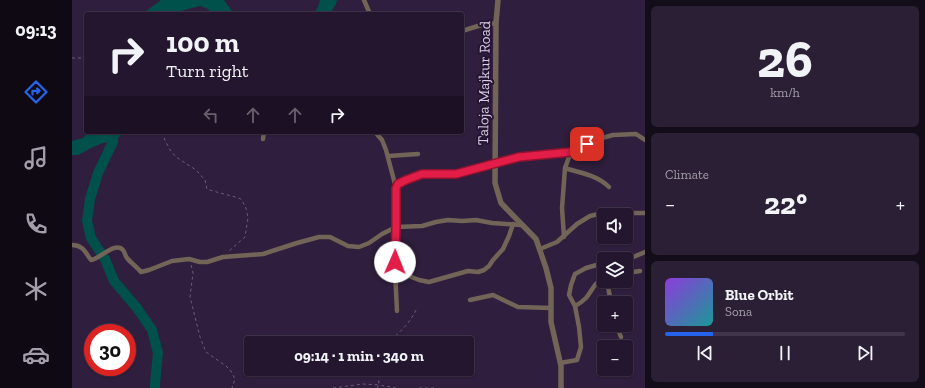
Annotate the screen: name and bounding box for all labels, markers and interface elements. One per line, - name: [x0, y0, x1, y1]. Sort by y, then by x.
- text: 09:13: [15, 19, 57, 41]
- street label: Taloja Majkur Road: [474, 20, 494, 145]
- text: 100 m: [166, 26, 239, 59]
- icon: right: [100, 28, 152, 80]
- text: 26: [757, 28, 813, 90]
- text: Turn right: [166, 60, 248, 82]
- icon: directions: [22, 78, 50, 106]
- text: km/h: [770, 85, 800, 100]
- icon: left: [200, 104, 222, 126]
- icon: ahead: [242, 104, 264, 126]
- icon: ahead: [284, 104, 306, 126]
- icon: right: [326, 104, 348, 126]
- pin: [570, 127, 604, 161]
- icon: arrive: [576, 133, 598, 155]
- icon: music: [22, 144, 50, 172]
- text: Climate: [665, 167, 709, 182]
- text: 22°: [764, 186, 807, 222]
- text: −: [665, 191, 675, 218]
- text: +: [896, 191, 905, 218]
- map controls: [597, 208, 633, 376]
- button: sound: [597, 208, 633, 244]
- icon: phone: [22, 210, 50, 238]
- position arrow: [374, 241, 416, 283]
- button: layers: [597, 252, 633, 288]
- icon: climate: [22, 275, 50, 303]
- text: Blue Orbit: [725, 286, 793, 304]
- button: +: [597, 296, 633, 332]
- text: Sona: [725, 304, 752, 319]
- speed limit sign: 30: [84, 324, 136, 376]
- button: −: [597, 340, 633, 376]
- icon: car: [22, 341, 50, 369]
- icon: previous: [694, 342, 716, 364]
- icon: pause: [774, 342, 796, 364]
- icon: next: [854, 342, 876, 364]
- text: 09:14 · 1 min · 340 m: [294, 347, 424, 365]

